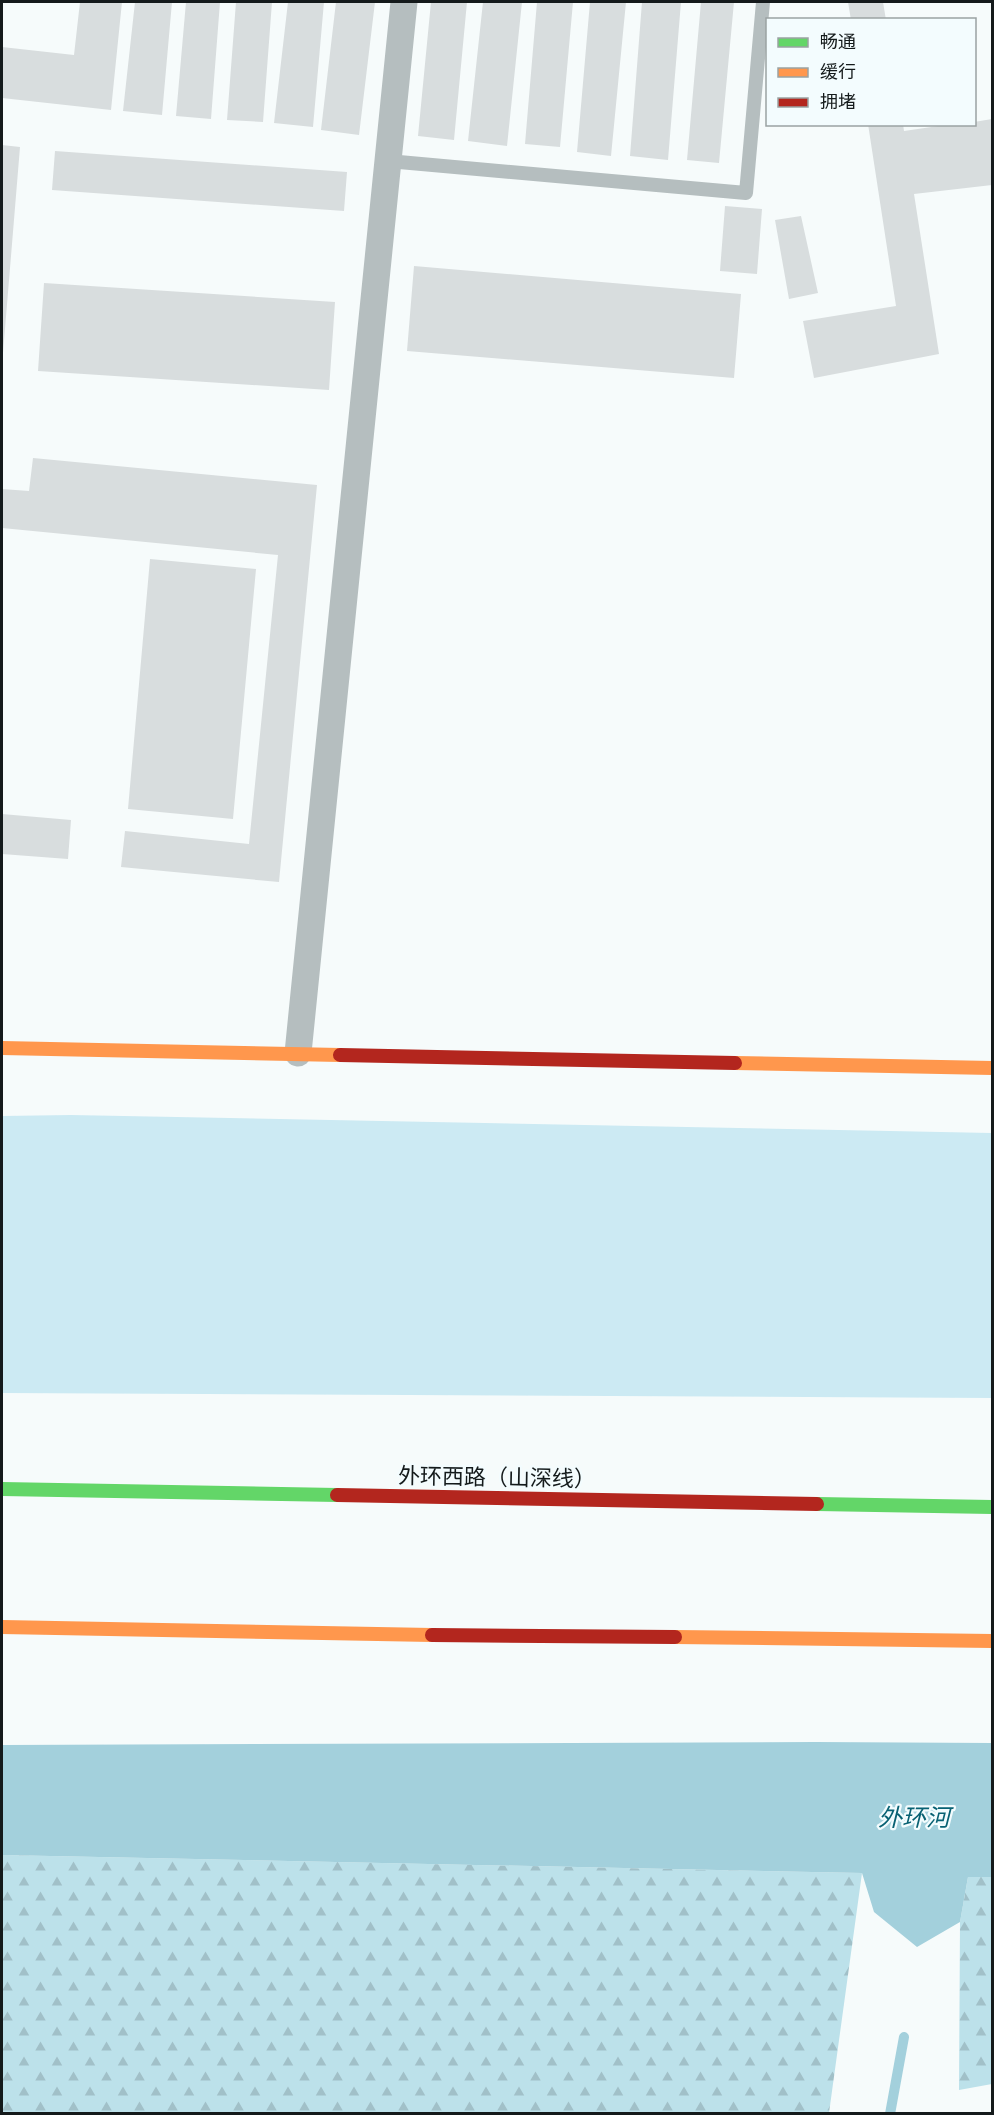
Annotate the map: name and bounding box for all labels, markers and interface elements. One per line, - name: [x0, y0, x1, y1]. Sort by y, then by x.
- legend: [766, 18, 976, 126]
- text: 畅通: [820, 29, 856, 56]
- text: 缓行: [820, 59, 856, 86]
- text: 拥堵: [820, 89, 856, 116]
- street label: 外环西路（山深线）: [398, 1460, 596, 1497]
- water label: 外环河: [878, 1801, 954, 1837]

